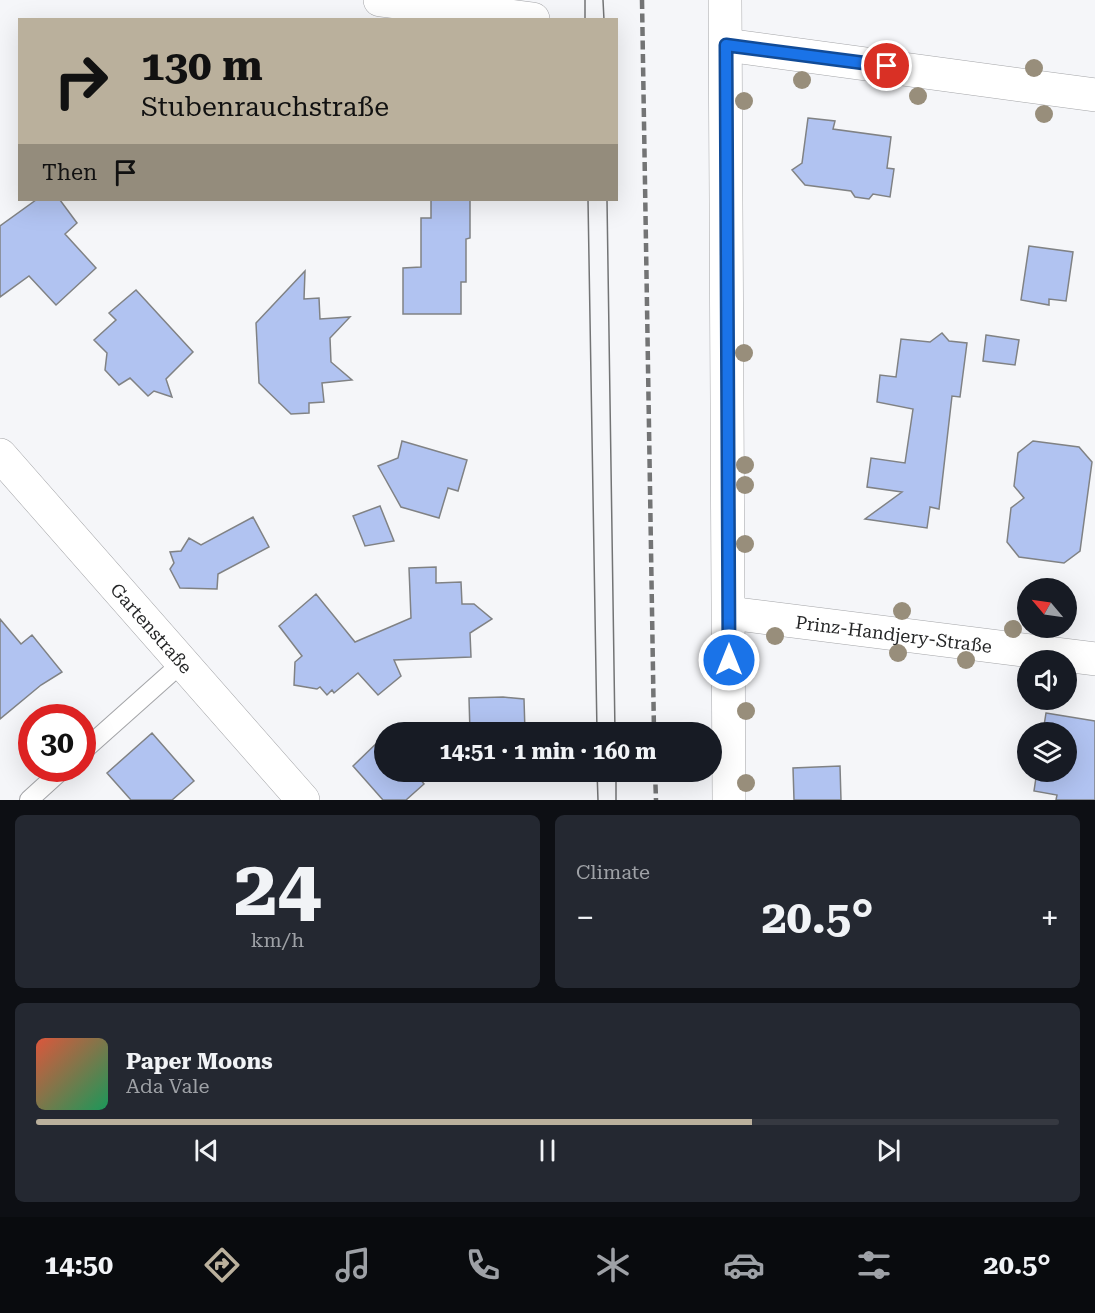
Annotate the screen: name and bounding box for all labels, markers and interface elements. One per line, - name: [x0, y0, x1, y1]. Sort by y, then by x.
- pin: [861, 40, 912, 91]
- text: 130 m: [141, 41, 263, 90]
- icon: right: [42, 42, 120, 120]
- icon: arrive: [870, 49, 903, 82]
- text: Stubenrauchstraße: [141, 91, 389, 123]
- icon: arrive: [109, 156, 142, 189]
- text: Then: [42, 160, 97, 185]
- street label: Gartenstraße: [107, 578, 197, 677]
- north arrow: [1017, 578, 1077, 638]
- map controls: [1017, 578, 1077, 782]
- street label: Prinz-Handjery-Straße: [794, 611, 993, 656]
- position arrow: [697, 628, 761, 692]
- button: sound: [1017, 650, 1077, 710]
- speed limit sign: 30: [18, 704, 96, 782]
- button: layers: [1017, 722, 1077, 782]
- text: 14:51 · 1 min · 160 m: [439, 739, 657, 764]
- text: 24: [234, 843, 321, 934]
- text: Climate: [576, 860, 650, 884]
- text: 20.5°: [761, 891, 874, 944]
- text: −: [576, 898, 594, 937]
- text: +: [1041, 898, 1059, 937]
- text: km/h: [251, 928, 304, 952]
- text: Paper Moons: [126, 1049, 273, 1074]
- text: Ada Vale: [126, 1074, 209, 1098]
- icon: previous: [190, 1134, 223, 1167]
- icon: pause: [531, 1134, 564, 1167]
- icon: next: [872, 1134, 905, 1167]
- icon: directions: [201, 1244, 243, 1286]
- icon: music: [332, 1244, 374, 1286]
- icon: phone: [462, 1244, 504, 1286]
- icon: climate: [592, 1244, 634, 1286]
- icon: car: [723, 1244, 765, 1286]
- icon: filters: [853, 1244, 895, 1286]
- text: 14:50: [44, 1249, 113, 1281]
- text: 20.5°: [984, 1249, 1051, 1281]

